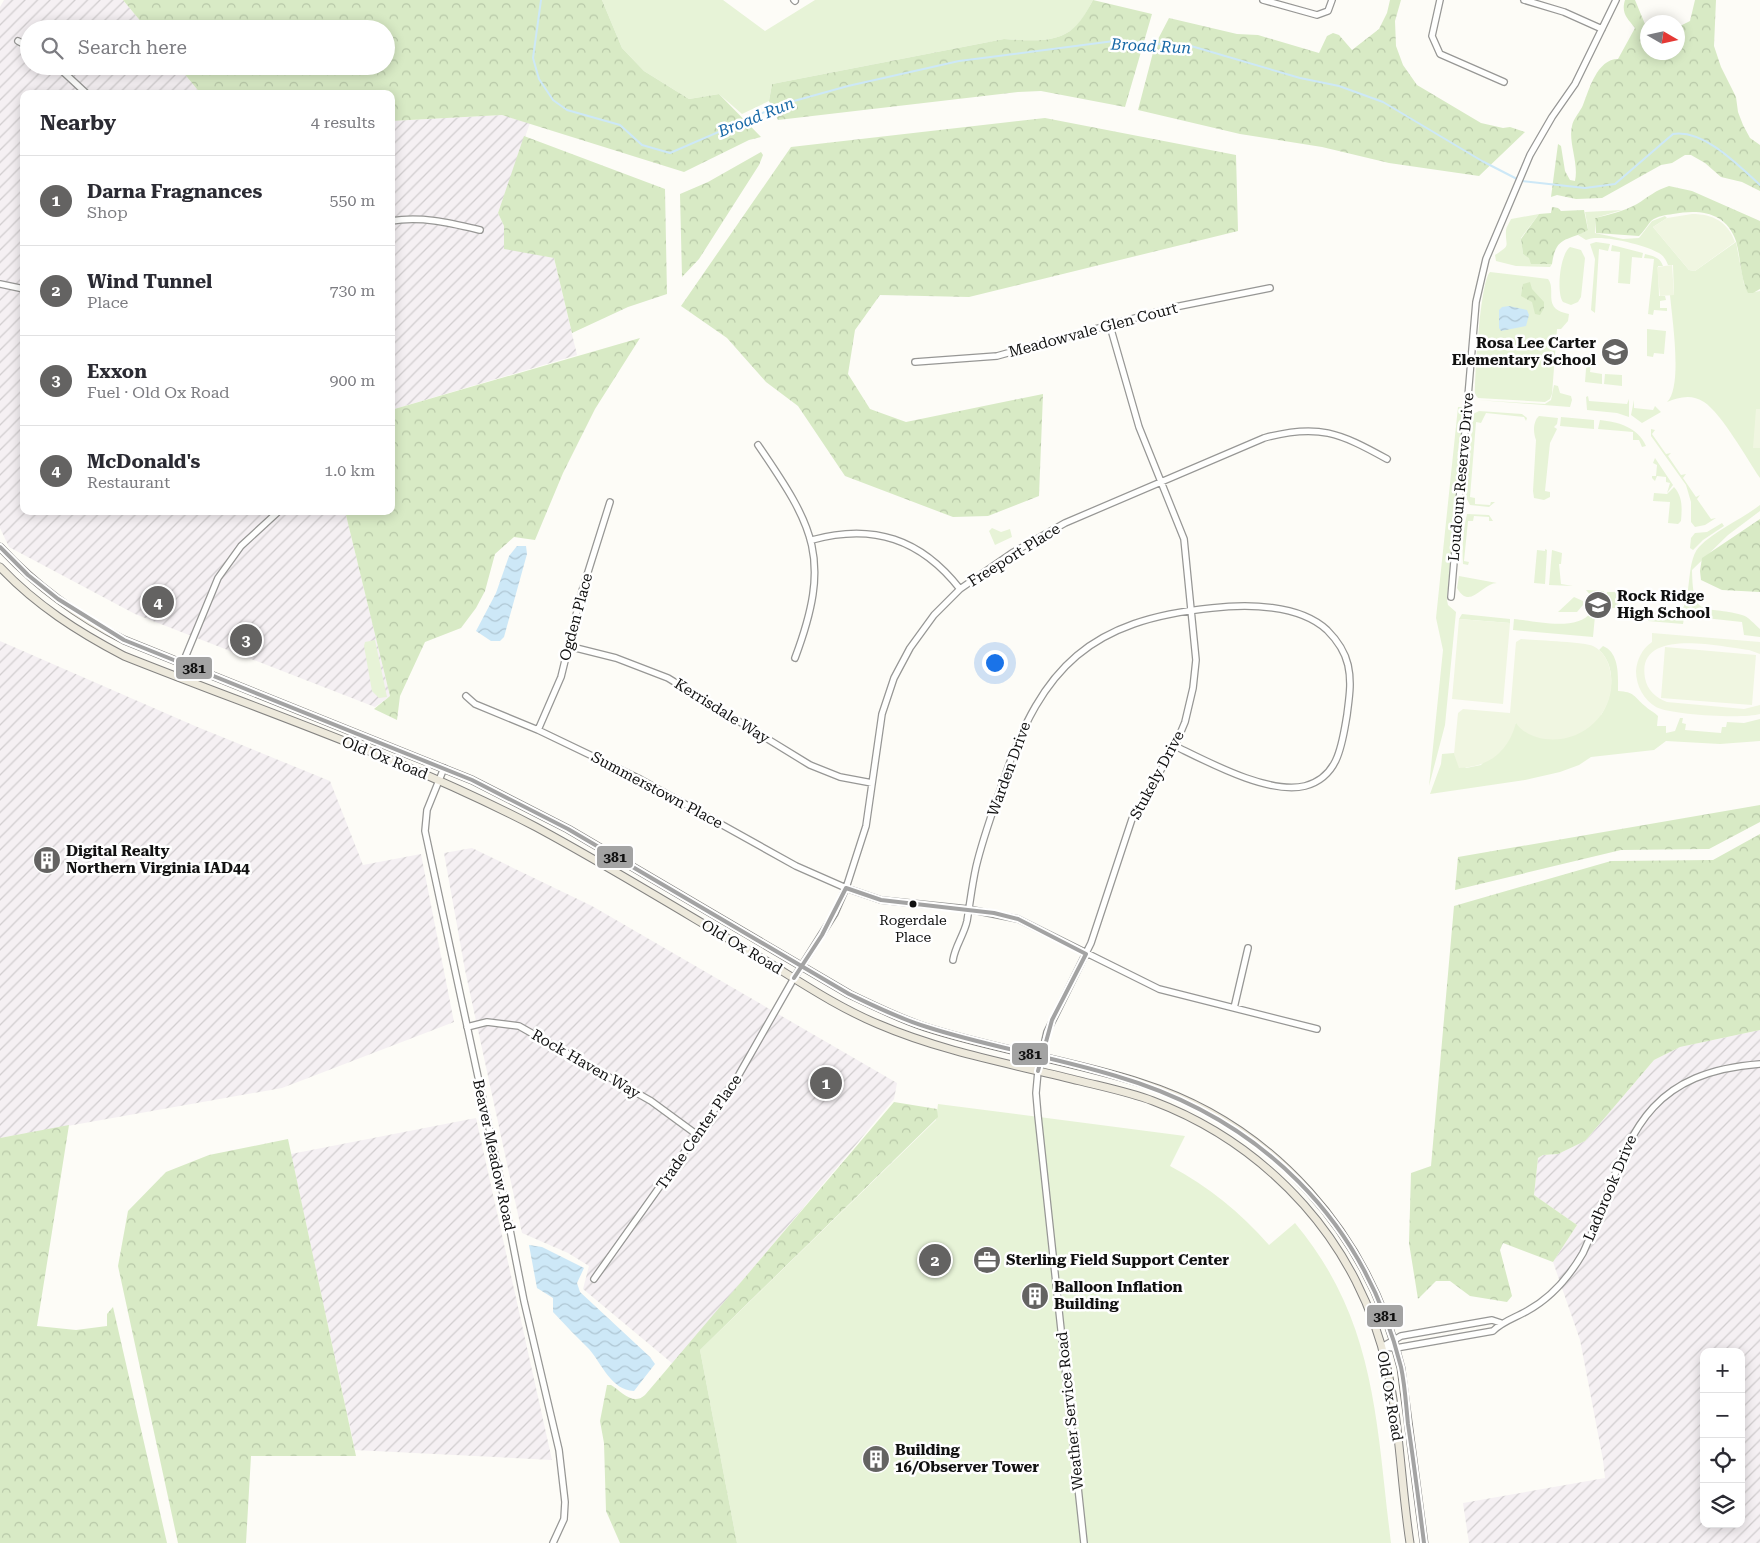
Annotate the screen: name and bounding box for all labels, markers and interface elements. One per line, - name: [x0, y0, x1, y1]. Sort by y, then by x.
- north arrow: [1640, 15, 1685, 60]
- search box: [20, 20, 395, 75]
- icon: search: [38, 34, 66, 62]
- water label: Broad Run: [1109, 34, 1192, 58]
- text: Search here: [78, 36, 187, 59]
- water label: Broad Run: [714, 93, 797, 141]
- text: Nearby: [40, 111, 116, 135]
- text: 4 results: [311, 113, 375, 132]
- text: Darna Fragnances: [87, 180, 262, 203]
- text: 1: [52, 191, 60, 210]
- text: 550 m: [329, 191, 375, 210]
- text: Shop: [87, 203, 128, 222]
- text: Wind Tunnel: [87, 270, 212, 293]
- text: 2: [52, 281, 60, 300]
- text: 730 m: [329, 281, 375, 300]
- text: Place: [87, 293, 128, 312]
- street label: Meadowvale Glen Court: [1007, 299, 1180, 361]
- place label: Rosa Lee Carter Elementary School: [1452, 334, 1596, 369]
- school or university icon: Rosa Lee Carter Elementary School: [1600, 337, 1630, 367]
- text: Exxon: [87, 360, 147, 383]
- text: 3: [52, 371, 60, 390]
- text: 900 m: [329, 371, 375, 390]
- text: Fuel · Old Ox Road: [87, 383, 230, 402]
- street label: Loudoun Reserve Drive: [1445, 392, 1477, 562]
- text: McDonald's: [87, 450, 200, 473]
- text: 4: [52, 461, 60, 480]
- text: 1.0 km: [324, 461, 375, 480]
- text: Restaurant: [87, 473, 170, 492]
- street label: Freeport Place: [965, 520, 1063, 590]
- street label: Ogden Place: [556, 571, 596, 663]
- pin: 4: [142, 583, 174, 621]
- place label: Rock Ridge High School: [1617, 587, 1710, 622]
- school or university icon: Rock Ridge High School: [1583, 590, 1613, 620]
- pin: 3: [230, 621, 262, 659]
- your location: [982, 650, 1008, 676]
- line badge: 381: [175, 656, 213, 680]
- text: 381: [182, 660, 206, 676]
- street label: Kerrisdale Way: [671, 675, 773, 748]
- street label: Warden Drive: [984, 719, 1034, 819]
- street label: Stukely Drive: [1126, 728, 1188, 822]
- street label: Old Ox Road: [339, 733, 431, 784]
- street label: Summerstown Place: [588, 748, 726, 832]
- place label: Digital Realty Northern Virginia IAD44: [66, 842, 250, 877]
- building icon: Digital Realty Northern Virginia IAD44: [32, 845, 62, 875]
- line badge: 381: [596, 845, 634, 869]
- text: 381: [603, 849, 627, 865]
- marker: Rogerdale Place: [908, 899, 918, 909]
- place label: Rogerdale Place: [879, 912, 947, 945]
- street label: Old Ox Road: [698, 916, 786, 978]
- street label: Rock Haven Way: [528, 1026, 644, 1102]
- line badge: 381: [1011, 1042, 1049, 1066]
- text: 381: [1018, 1046, 1042, 1062]
- pin: 1: [810, 1064, 842, 1102]
- street label: Trade Center Place: [652, 1071, 746, 1193]
- street label: Beaver Meadow Road: [469, 1078, 519, 1233]
- street label: Ladbrook Drive: [1580, 1132, 1640, 1244]
- pin: 2: [919, 1241, 951, 1279]
- office icon: Sterling Field Support Center: [972, 1245, 1002, 1275]
- place label: Sterling Field Support Center: [1006, 1251, 1229, 1269]
- place label: Balloon Inflation Building: [1054, 1278, 1183, 1313]
- building icon: Balloon Inflation Building: [1020, 1281, 1050, 1311]
- line badge: 381: [1366, 1304, 1404, 1328]
- text: 381: [1373, 1308, 1397, 1324]
- street label: Weather Service Road: [1053, 1331, 1087, 1491]
- map controls: [1700, 1348, 1745, 1528]
- button: +: [1700, 1348, 1745, 1393]
- street label: Old Ox Road: [1373, 1350, 1407, 1443]
- button: −: [1700, 1393, 1745, 1438]
- button: locate: [1700, 1438, 1745, 1483]
- place label: Building 16/Observer Tower: [895, 1441, 1039, 1476]
- building icon: Building 16/Observer Tower: [861, 1444, 891, 1474]
- button: layers: [1700, 1483, 1745, 1528]

